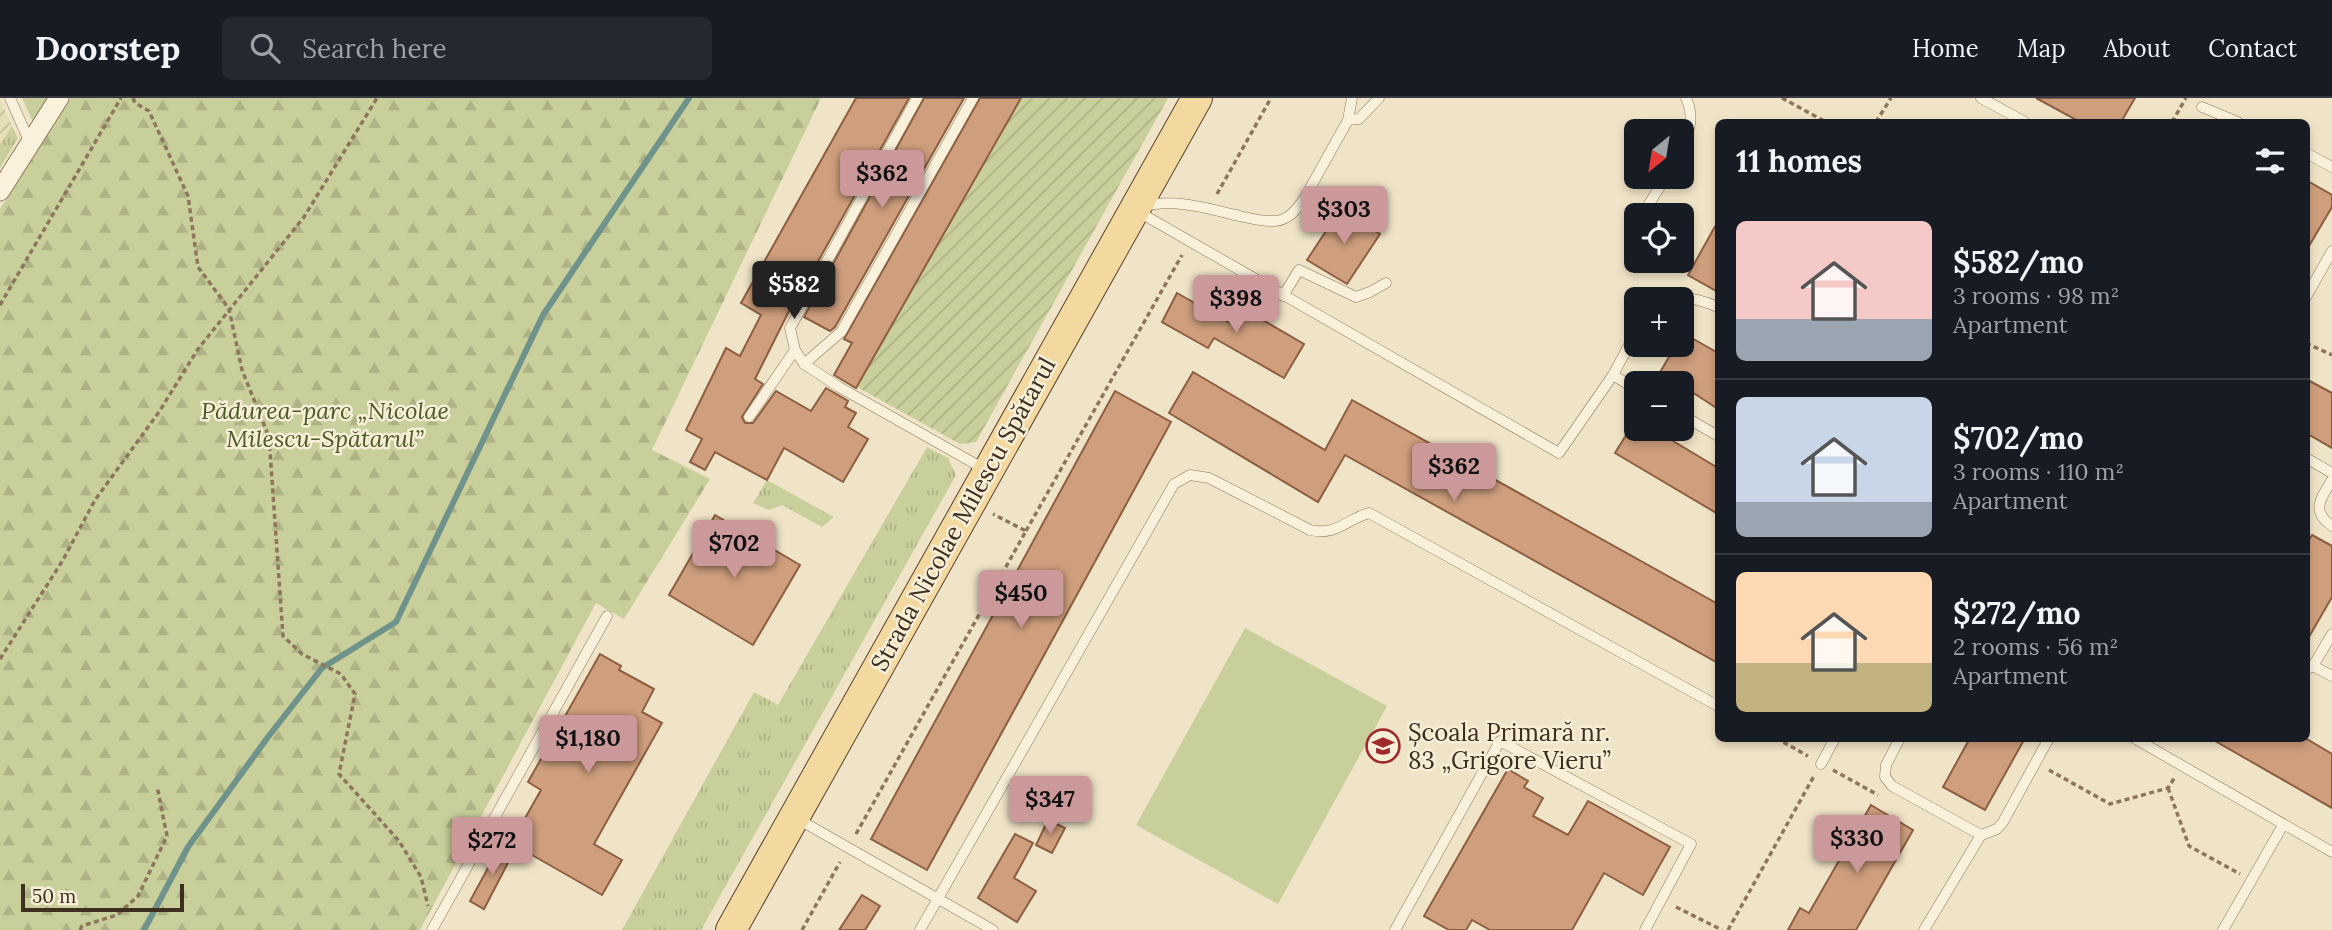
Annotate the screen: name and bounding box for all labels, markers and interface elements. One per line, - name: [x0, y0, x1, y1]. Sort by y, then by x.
- search box: [222, 17, 712, 80]
- text: Doorstep: [35, 27, 180, 69]
- icon: search: [246, 29, 284, 67]
- text: Search here: [302, 32, 447, 65]
- text: Home: [1912, 33, 1979, 64]
- text: Map: [2017, 33, 2066, 64]
- text: About: [2104, 33, 2170, 64]
- text: Contact: [2208, 33, 2297, 64]
- north arrow: [1624, 119, 1694, 189]
- map controls: [1624, 119, 1694, 441]
- text: 11 homes: [1736, 142, 1862, 180]
- icon: filters: [2251, 142, 2289, 180]
- pin: $362: [841, 150, 923, 210]
- text: $362: [856, 158, 908, 187]
- pin: $303: [1303, 186, 1385, 246]
- text: $303: [1317, 194, 1371, 223]
- button: locate: [1624, 203, 1694, 273]
- text: $582/mo: [1953, 243, 2084, 281]
- icon: home: [1792, 249, 1876, 333]
- pin: $582: [753, 262, 835, 321]
- text: $582: [768, 269, 820, 298]
- pin: $398: [1195, 275, 1277, 335]
- text: 3 rooms · 98 m²: [1953, 281, 2119, 310]
- text: $398: [1210, 283, 1262, 312]
- button: +: [1624, 287, 1694, 357]
- text: Apartment: [1953, 310, 2068, 339]
- street label: Strada Nicolae Milescu Spătarul: [864, 352, 1062, 676]
- button: −: [1624, 371, 1694, 441]
- park label: Pădurea-parc „Nicolae Milescu-Spătarul”: [201, 395, 449, 454]
- text: $702/mo: [1953, 419, 2084, 457]
- icon: home: [1792, 425, 1876, 509]
- pin: $362: [1413, 444, 1495, 503]
- text: $362: [1428, 451, 1480, 480]
- text: 3 rooms · 110 m²: [1953, 457, 2124, 486]
- text: Apartment: [1953, 486, 2068, 515]
- pin: $702: [693, 520, 775, 580]
- text: $702: [708, 528, 760, 557]
- pin: $450: [980, 570, 1062, 630]
- text: $450: [994, 578, 1048, 607]
- text: $272/mo: [1953, 594, 2080, 632]
- icon: home: [1792, 600, 1876, 684]
- text: 2 rooms · 56 m²: [1953, 632, 2118, 661]
- text: Apartment: [1953, 661, 2068, 690]
- pin: $1,180: [531, 716, 645, 775]
- place label: Școala Primară nr. 83 „Grigore Vieru”: [1408, 717, 1611, 776]
- text: $1,180: [555, 723, 621, 752]
- school or university icon: Școala Primară nr. 83 „Grigore Vieru”: [1364, 727, 1402, 765]
- pin: $347: [1009, 776, 1091, 836]
- text: $347: [1025, 784, 1075, 813]
- pin: $330: [1816, 816, 1898, 875]
- pin: $272: [451, 818, 533, 877]
- text: $330: [1830, 823, 1884, 852]
- text: $272: [468, 825, 516, 854]
- scale bar: [21, 881, 184, 913]
- text: 50 m: [32, 884, 76, 908]

